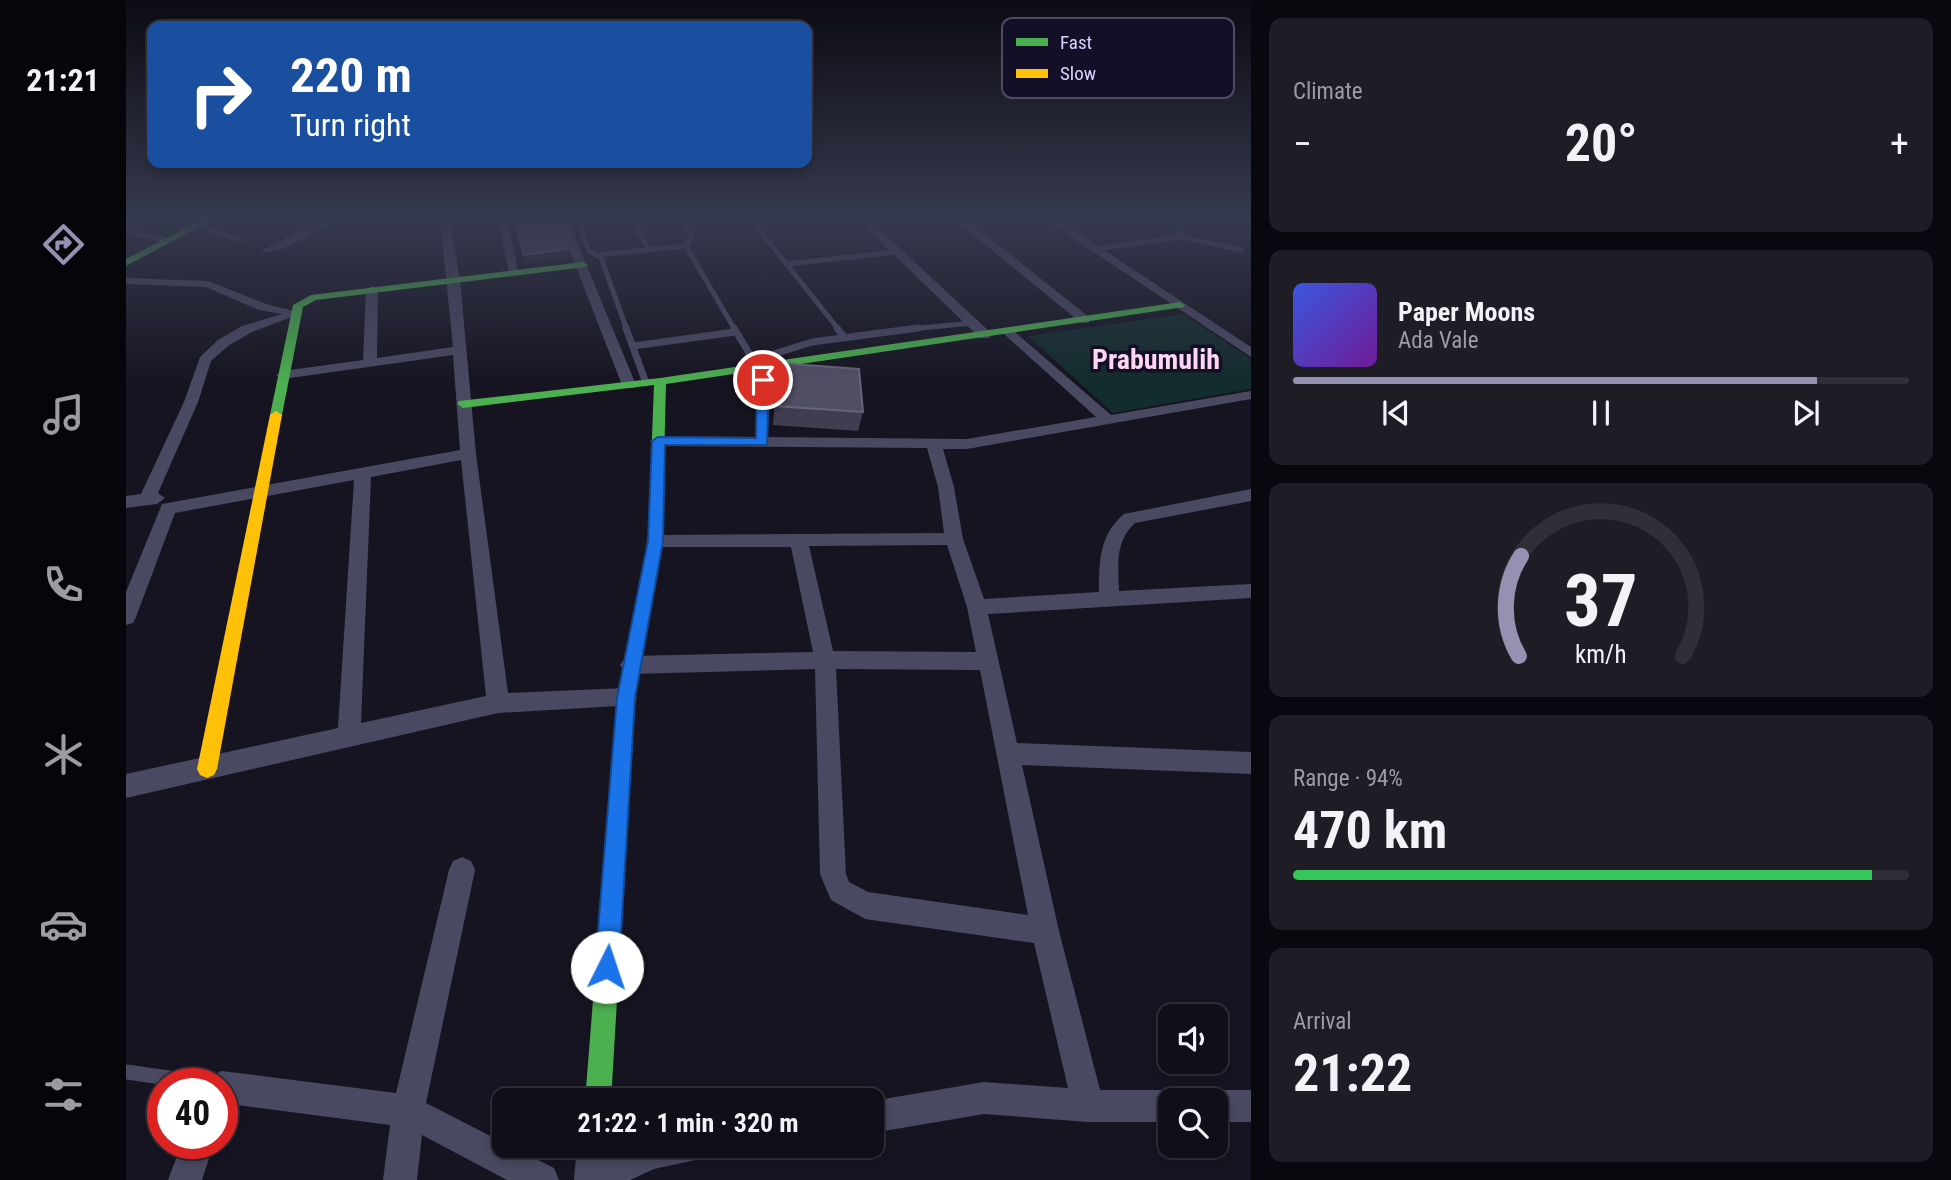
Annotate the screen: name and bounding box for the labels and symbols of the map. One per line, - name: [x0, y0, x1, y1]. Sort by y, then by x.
- legend: [1002, 18, 1234, 98]
- text: Fast: [1060, 31, 1092, 54]
- text: Slow: [1060, 62, 1096, 85]
- district label: Prabumulih: [1092, 343, 1220, 376]
- pin: [733, 350, 793, 410]
- position arrow: [570, 930, 644, 1004]
- speed limit sign: 40: [147, 1068, 238, 1159]

